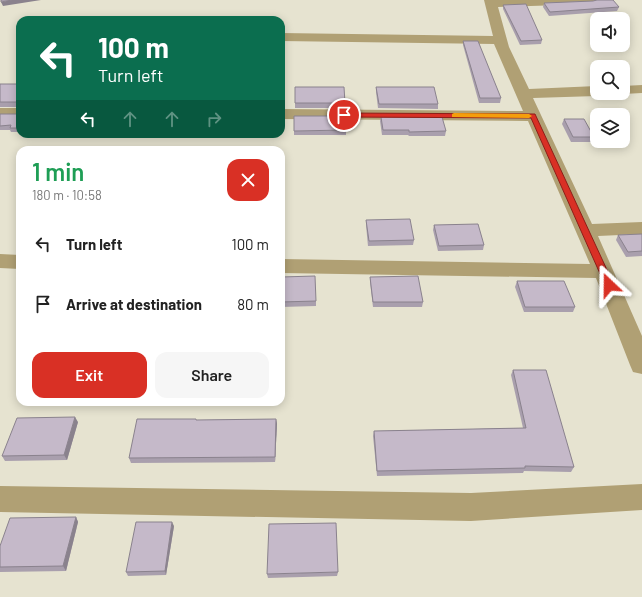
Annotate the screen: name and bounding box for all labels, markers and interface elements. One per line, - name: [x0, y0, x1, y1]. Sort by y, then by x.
- map controls: [590, 12, 630, 148]
- button: sound: [590, 12, 630, 52]
- text: 100 m: [98, 30, 169, 64]
- icon: left: [32, 32, 84, 84]
- button: search: [590, 60, 630, 100]
- text: Turn left: [98, 64, 164, 86]
- pin: [327, 98, 361, 132]
- icon: arrive: [333, 104, 355, 126]
- icon: left: [77, 108, 99, 130]
- icon: ahead: [119, 108, 141, 130]
- icon: ahead: [161, 108, 183, 130]
- icon: right: [203, 108, 225, 130]
- button: layers: [590, 108, 630, 148]
- text: 1 min: [32, 157, 84, 186]
- button: close: [227, 159, 269, 201]
- text: 180 m · 10:58: [32, 187, 102, 203]
- icon: left: [32, 233, 54, 255]
- text: Turn left: [66, 235, 122, 253]
- text: 100 m: [231, 235, 269, 253]
- position arrow: [588, 264, 630, 306]
- icon: arrive: [32, 293, 54, 315]
- text: Arrive at destination: [66, 295, 202, 313]
- text: 80 m: [237, 295, 269, 313]
- button: Exit: [32, 352, 147, 398]
- button: Share: [155, 352, 269, 398]

